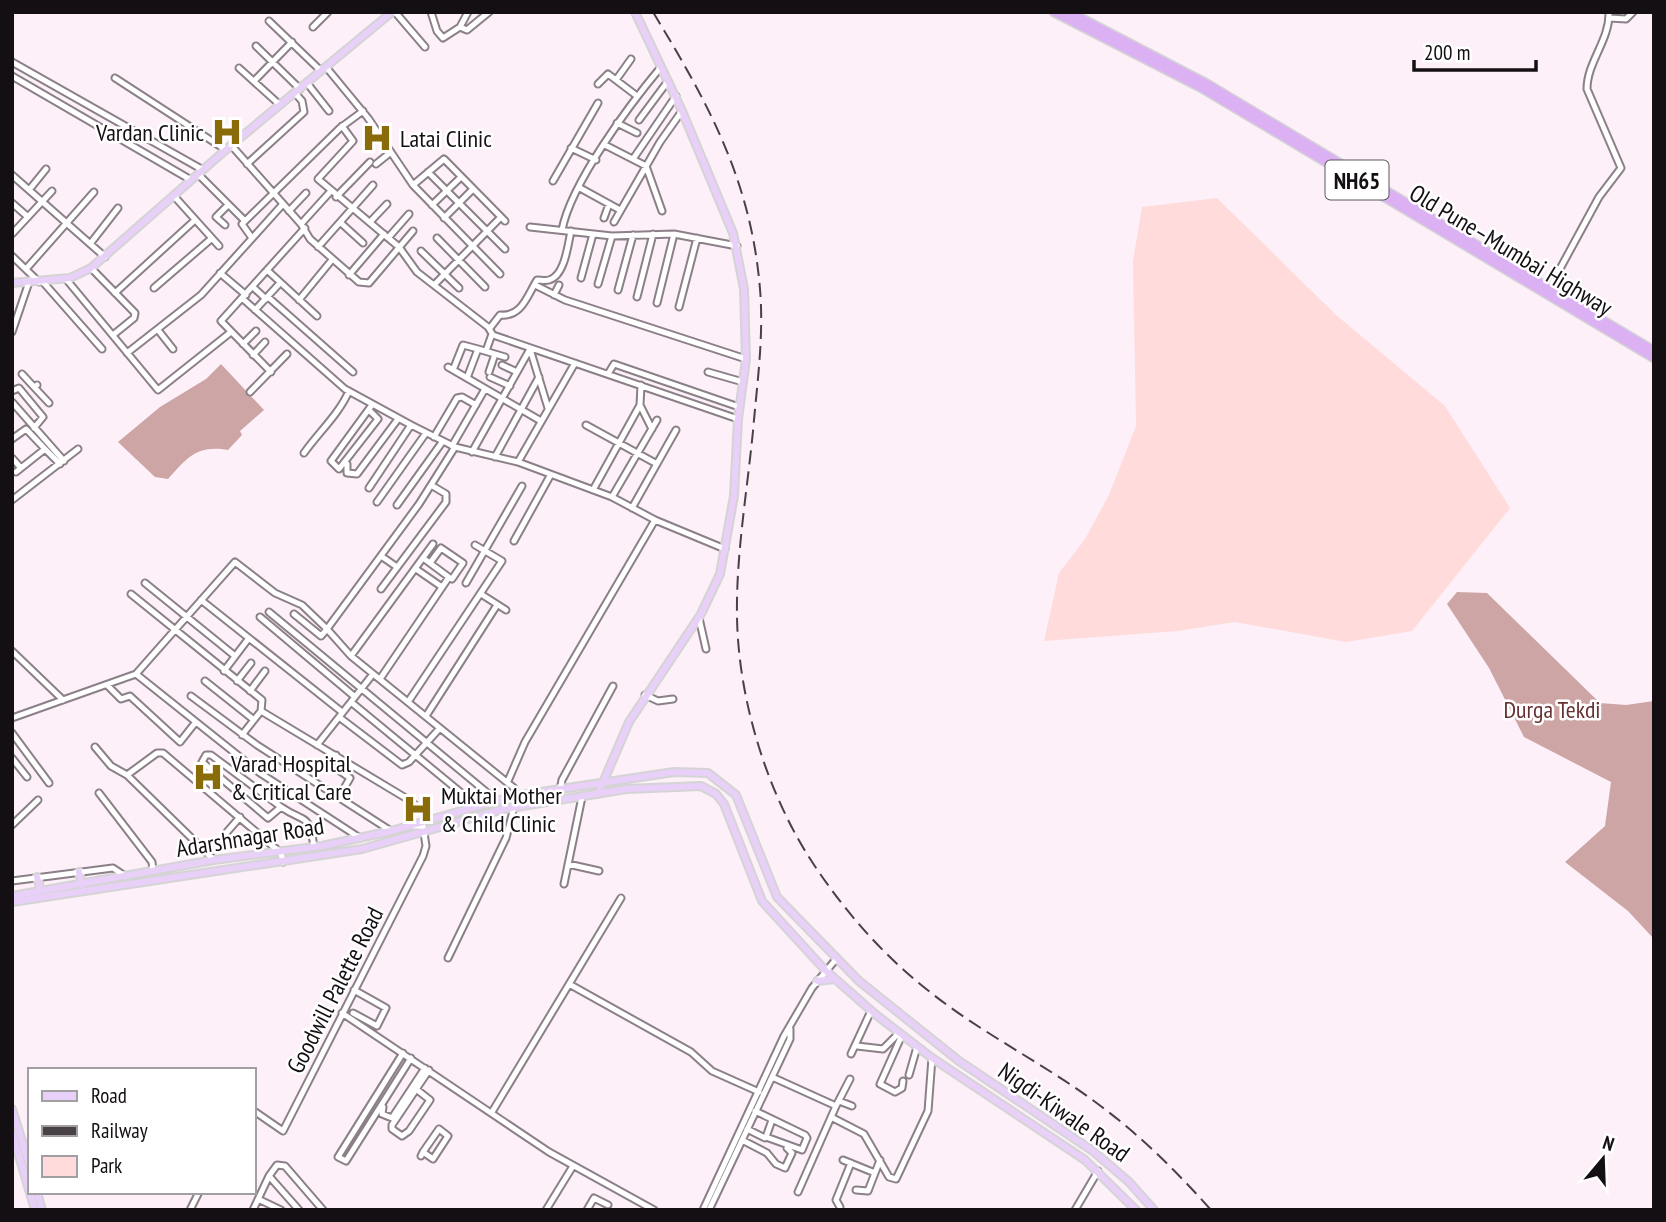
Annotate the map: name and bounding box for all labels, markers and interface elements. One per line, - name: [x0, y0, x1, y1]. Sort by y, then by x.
- scale bar: [1414, 28, 1536, 72]
- text: 200 m: [1424, 39, 1470, 66]
- hospital icon: Vardan Clinic: [210, 115, 244, 149]
- place label: Vardan Clinic: [95, 117, 204, 148]
- hospital icon: Latai Clinic: [360, 121, 394, 155]
- place label: Latai Clinic: [400, 123, 492, 154]
- road number: NH65: [1326, 160, 1388, 200]
- street label: Old Pune–Mumbai Highway: [1404, 177, 1618, 323]
- park label: Durga Tekdi: [1503, 694, 1601, 725]
- place label: Varad Hospital & Critical Care: [230, 748, 352, 807]
- hospital icon: Varad Hospital & Critical Care: [191, 760, 225, 794]
- place label: Muktai Mother & Child Clinic: [441, 780, 562, 839]
- hospital icon: Muktai Mother & Child Clinic: [401, 792, 435, 826]
- street label: Adarshnagar Road: [174, 810, 326, 864]
- street label: Goodwill Palette Road: [280, 902, 390, 1078]
- street label: Nigdi-Kiwale Road: [992, 1055, 1136, 1169]
- legend: [28, 1068, 256, 1194]
- text: Road: [91, 1082, 127, 1109]
- text: Railway: [91, 1117, 148, 1144]
- north arrow: [1568, 1124, 1638, 1194]
- text: N: [1600, 1130, 1617, 1156]
- text: Park: [91, 1152, 122, 1179]

